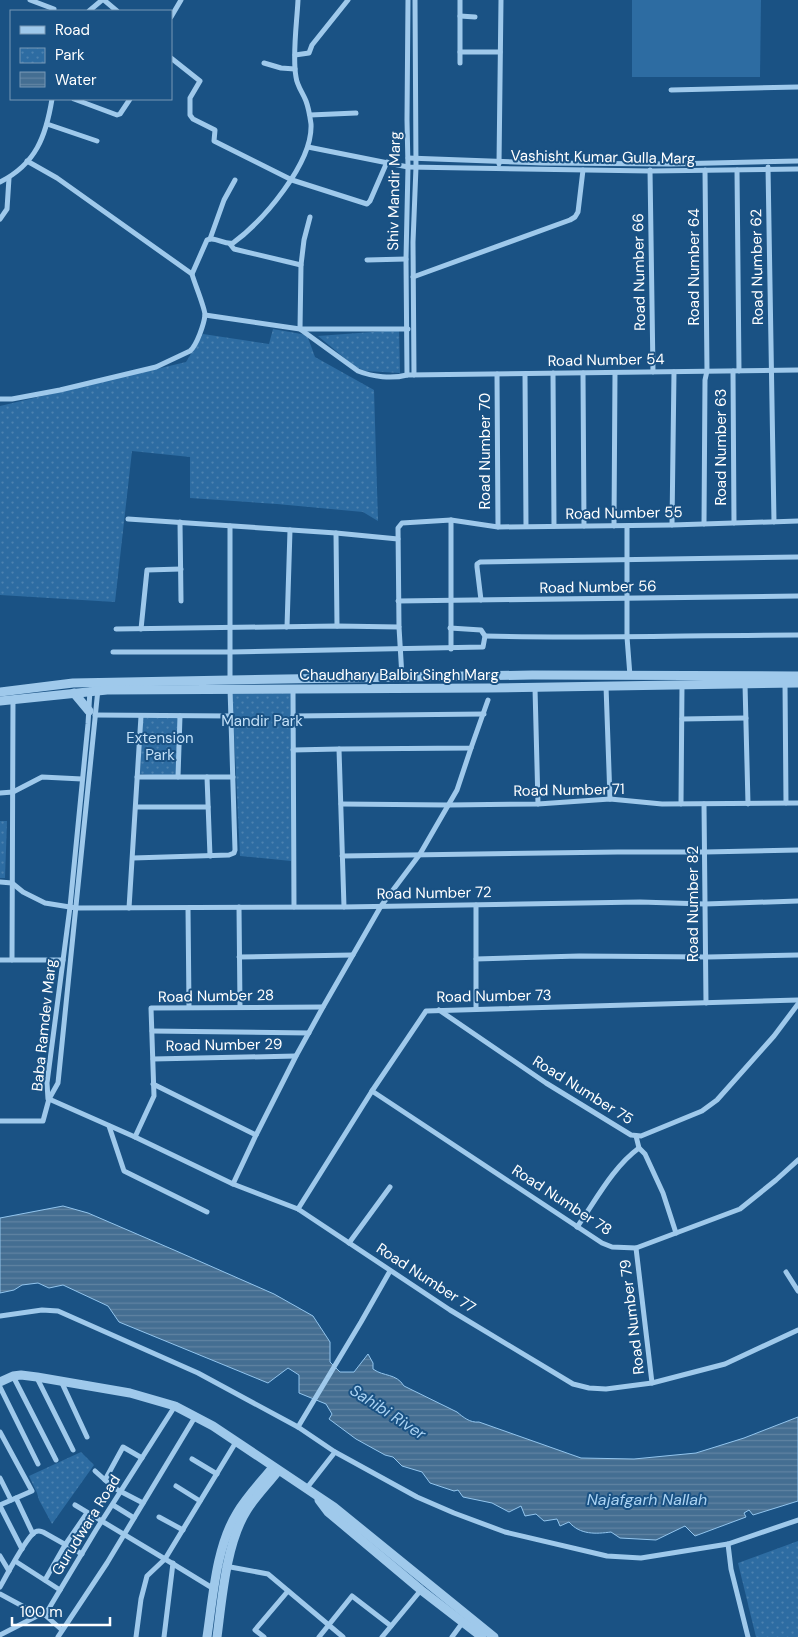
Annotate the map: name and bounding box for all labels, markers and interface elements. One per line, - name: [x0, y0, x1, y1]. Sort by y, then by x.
- legend: [10, 10, 172, 100]
- text: Road: [55, 20, 90, 40]
- text: Park: [55, 45, 85, 65]
- text: Water: [55, 70, 97, 90]
- street label: Shiv Mandir Marg: [383, 131, 405, 251]
- street label: Vashisht Kumar Gulla Marg: [511, 145, 695, 169]
- street label: Road Number 64: [684, 208, 704, 326]
- street label: Road Number 62: [746, 209, 768, 325]
- street label: Road Number 66: [628, 213, 650, 331]
- street label: Road Number 54: [547, 349, 665, 371]
- street label: Road Number 63: [711, 389, 731, 505]
- street label: Road Number 70: [475, 393, 495, 509]
- street label: Road Number 55: [565, 502, 683, 524]
- street label: Road Number 56: [539, 576, 657, 598]
- street label: Chaudhary Balbir Singh Marg: [299, 665, 499, 685]
- park label: Mandir Park: [221, 711, 303, 731]
- park label: Extension Park: [126, 728, 194, 765]
- street label: Road Number 71: [513, 779, 625, 801]
- street label: Road Number 82: [683, 846, 703, 962]
- street label: Road Number 72: [376, 882, 492, 904]
- street label: Baba Ramdev Marg: [27, 958, 61, 1092]
- street label: Road Number 28: [158, 985, 274, 1007]
- street label: Road Number 73: [436, 985, 552, 1007]
- street label: Road Number 29: [166, 1034, 282, 1056]
- street label: Road Number 75: [529, 1051, 637, 1129]
- street label: Road Number 78: [508, 1160, 616, 1240]
- street label: Road Number 77: [372, 1238, 480, 1318]
- street label: Road Number 79: [615, 1258, 649, 1376]
- water label: Sahibi River: [346, 1380, 431, 1445]
- street label: Gurudwara Road: [47, 1471, 125, 1579]
- water label: Najafgarh Nallah: [587, 1489, 707, 1510]
- scale bar: [12, 1594, 110, 1626]
- text: 100 m: [20, 1602, 63, 1622]

